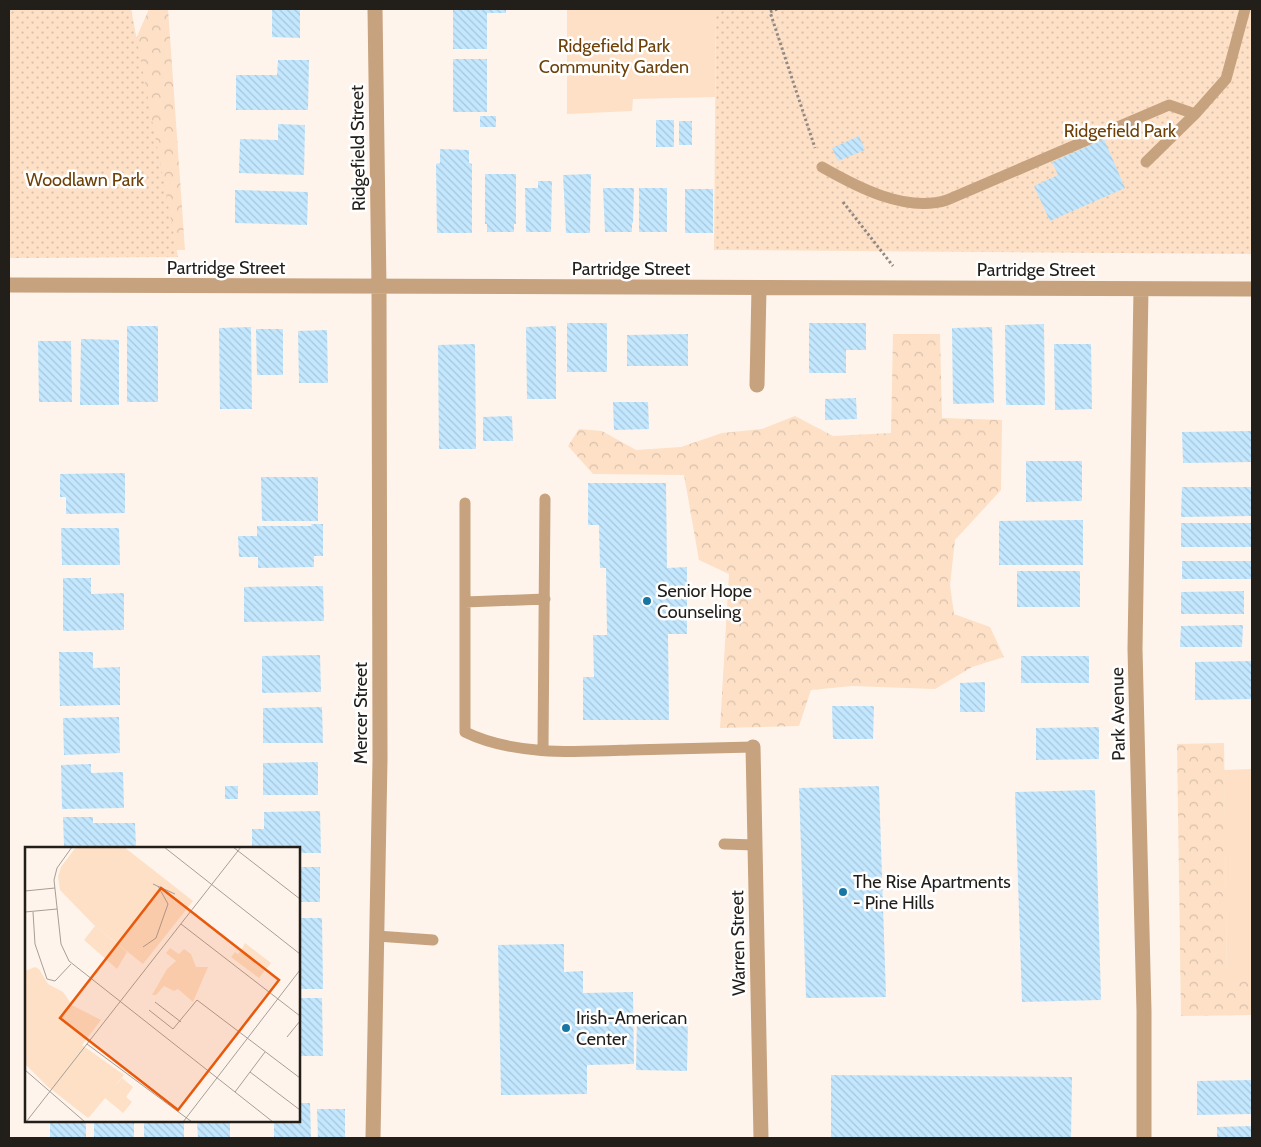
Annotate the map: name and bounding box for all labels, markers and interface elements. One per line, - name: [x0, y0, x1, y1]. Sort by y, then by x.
- park label: Ridgefield Park Community Garden: [539, 35, 689, 78]
- street label: Ridgefield Street: [346, 85, 370, 211]
- park label: Ridgefield Park: [1064, 120, 1177, 142]
- park label: Woodlawn Park: [26, 169, 145, 191]
- street label: Partridge Street: [167, 257, 285, 279]
- street label: Partridge Street: [572, 258, 690, 280]
- street label: Partridge Street: [977, 259, 1095, 281]
- place label: Senior Hope Counseling: [657, 580, 752, 623]
- marker: Senior Hope Counseling: [641, 595, 653, 607]
- street label: Mercer Street: [350, 662, 372, 764]
- street label: Park Avenue: [1106, 667, 1130, 761]
- inset map: [25, 847, 300, 1122]
- place label: The Rise Apartments - Pine Hills: [853, 871, 1011, 914]
- marker: The Rise Apartments - Pine Hills: [837, 886, 849, 898]
- street label: Warren Street: [726, 890, 750, 996]
- place label: Irish-American Center: [576, 1007, 687, 1050]
- marker: Irish-American Center: [560, 1022, 572, 1034]

